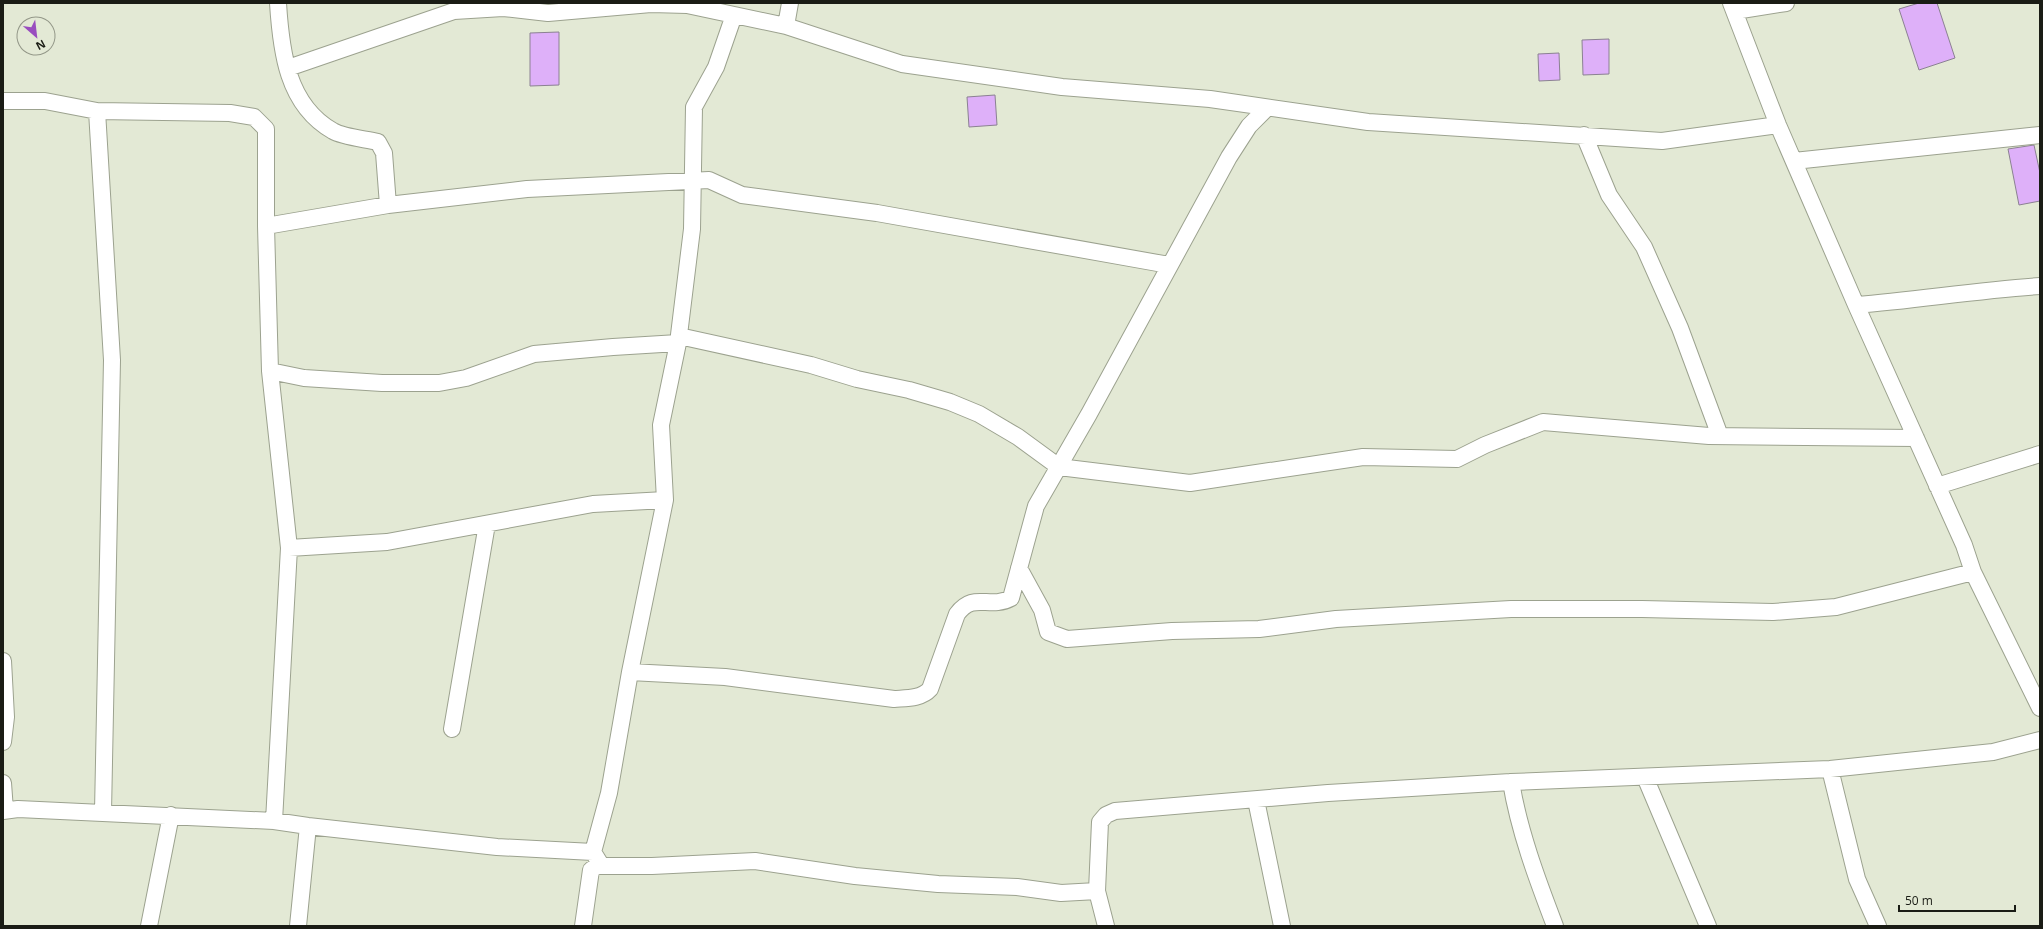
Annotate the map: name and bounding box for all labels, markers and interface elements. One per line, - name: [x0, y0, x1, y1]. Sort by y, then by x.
- north arrow: [16, 16, 56, 56]
- text: N: [33, 37, 48, 54]
- scale bar: [1899, 887, 2015, 913]
- text: 50 m: [1905, 892, 1933, 909]

